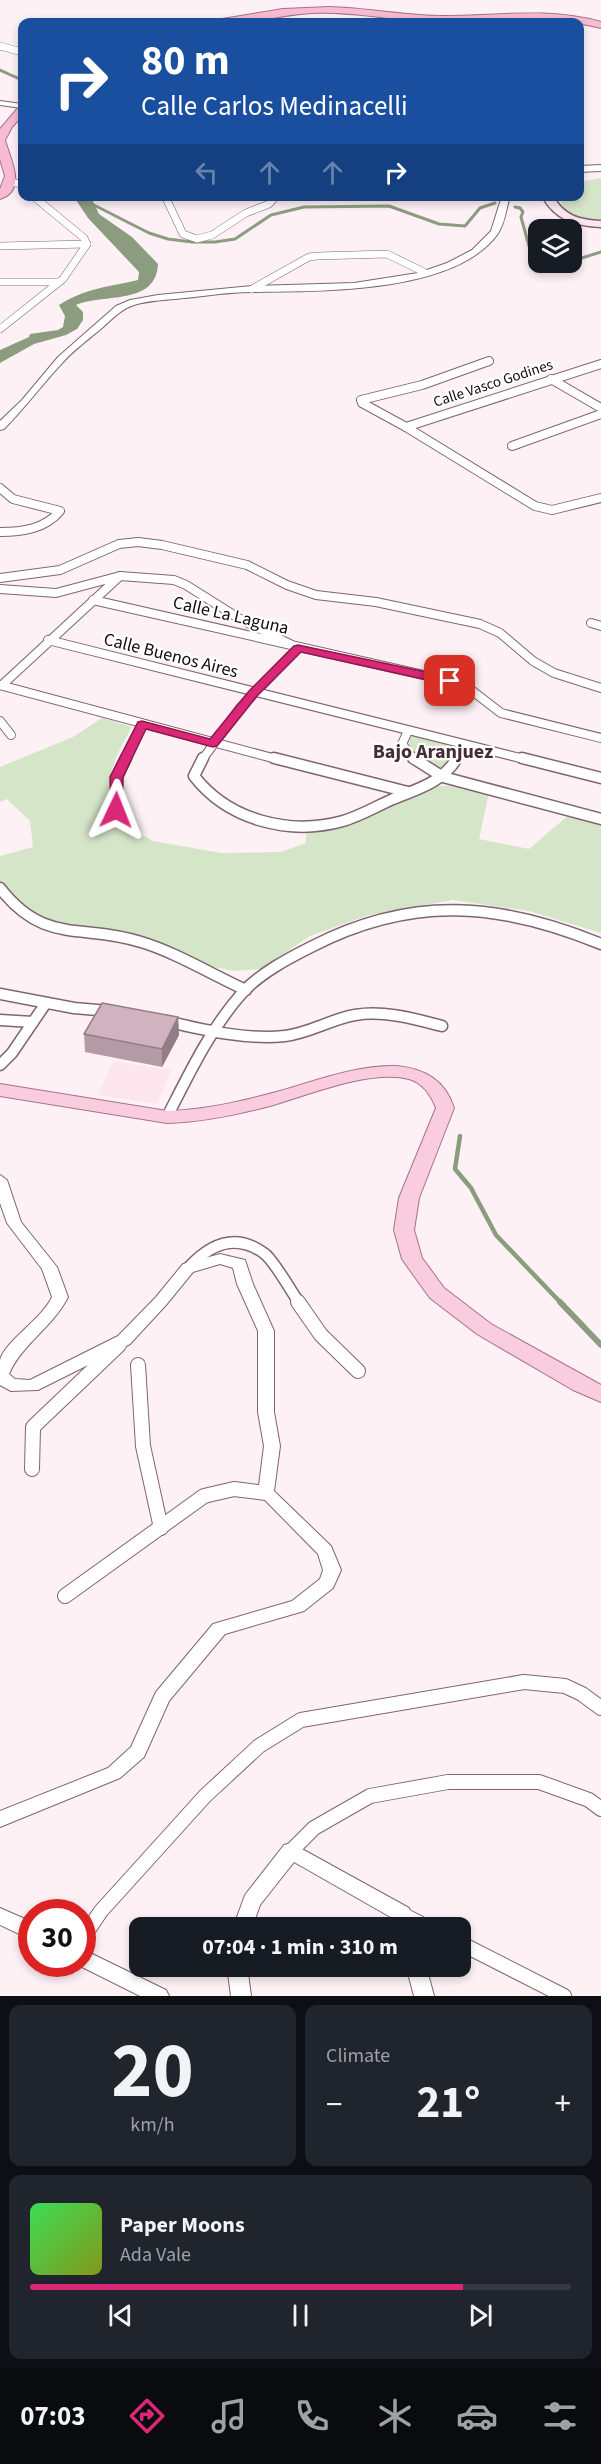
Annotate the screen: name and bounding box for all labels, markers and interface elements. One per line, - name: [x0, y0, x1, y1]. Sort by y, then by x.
- text: 80 m: [141, 31, 230, 91]
- icon: right: [42, 42, 120, 120]
- text: Calle Carlos Medinacelli: [141, 87, 408, 126]
- icon: left: [190, 156, 223, 189]
- icon: ahead: [253, 156, 286, 189]
- icon: ahead: [316, 156, 349, 189]
- icon: right: [379, 156, 412, 189]
- map controls: [528, 219, 582, 273]
- button: layers: [528, 219, 582, 273]
- street label: Calle Vasco Godines: [431, 354, 556, 413]
- street label: Calle La Laguna: [171, 590, 291, 641]
- street label: Calle Buenos Aires: [101, 627, 241, 684]
- pin: [424, 655, 475, 706]
- icon: arrive: [433, 664, 466, 697]
- district label: Bajo Aranjuez: [373, 738, 493, 766]
- position arrow: [84, 778, 148, 842]
- speed limit sign: 30: [18, 1899, 96, 1977]
- text: 07:04 · 1 min · 310 m: [202, 1931, 398, 1963]
- text: 20: [111, 2016, 194, 2127]
- text: Climate: [326, 2042, 390, 2070]
- text: 21°: [417, 2071, 480, 2135]
- text: −: [326, 2081, 342, 2128]
- text: +: [555, 2081, 571, 2128]
- text: km/h: [130, 2111, 175, 2139]
- text: Paper Moons: [120, 2209, 245, 2241]
- text: Ada Vale: [120, 2241, 191, 2269]
- icon: previous: [104, 2299, 137, 2332]
- icon: pause: [284, 2299, 317, 2332]
- icon: next: [464, 2299, 497, 2332]
- icon: directions: [126, 2395, 168, 2437]
- icon: music: [208, 2395, 250, 2437]
- icon: phone: [291, 2395, 333, 2437]
- icon: climate: [374, 2395, 416, 2437]
- icon: car: [456, 2395, 498, 2437]
- icon: filters: [539, 2395, 581, 2437]
- text: 07:03: [20, 2397, 85, 2436]

